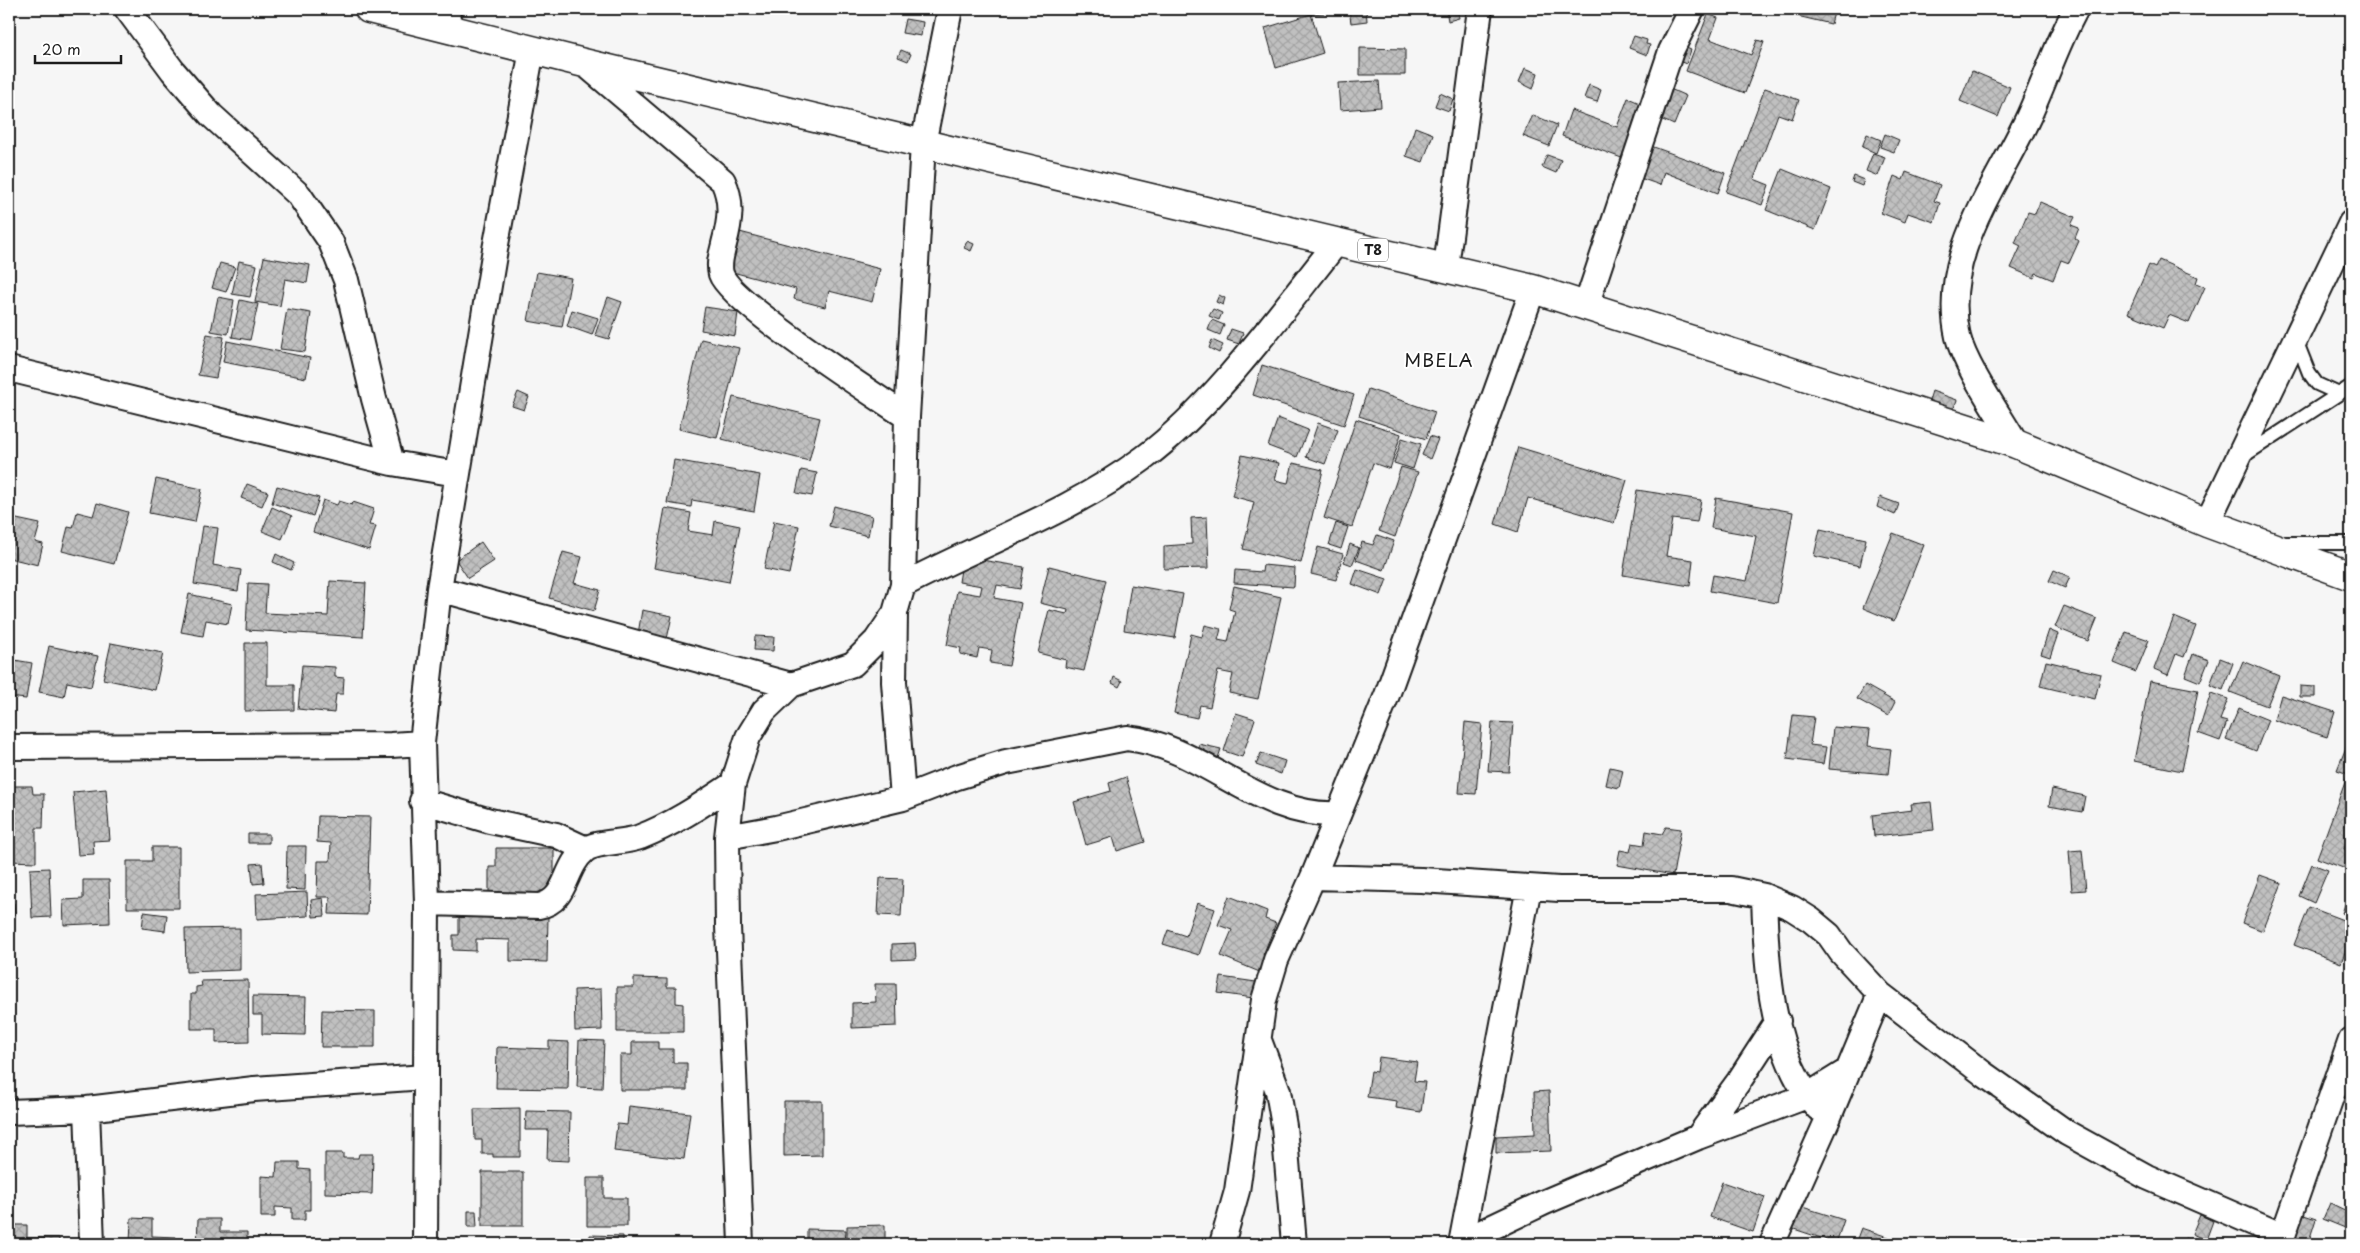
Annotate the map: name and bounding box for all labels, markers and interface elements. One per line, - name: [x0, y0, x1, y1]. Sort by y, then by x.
- scale bar: [35, 32, 121, 64]
- text: 20 m: [42, 37, 81, 60]
- road number: T8: [1358, 238, 1388, 262]
- district label: MBELA: [1404, 346, 1474, 373]

